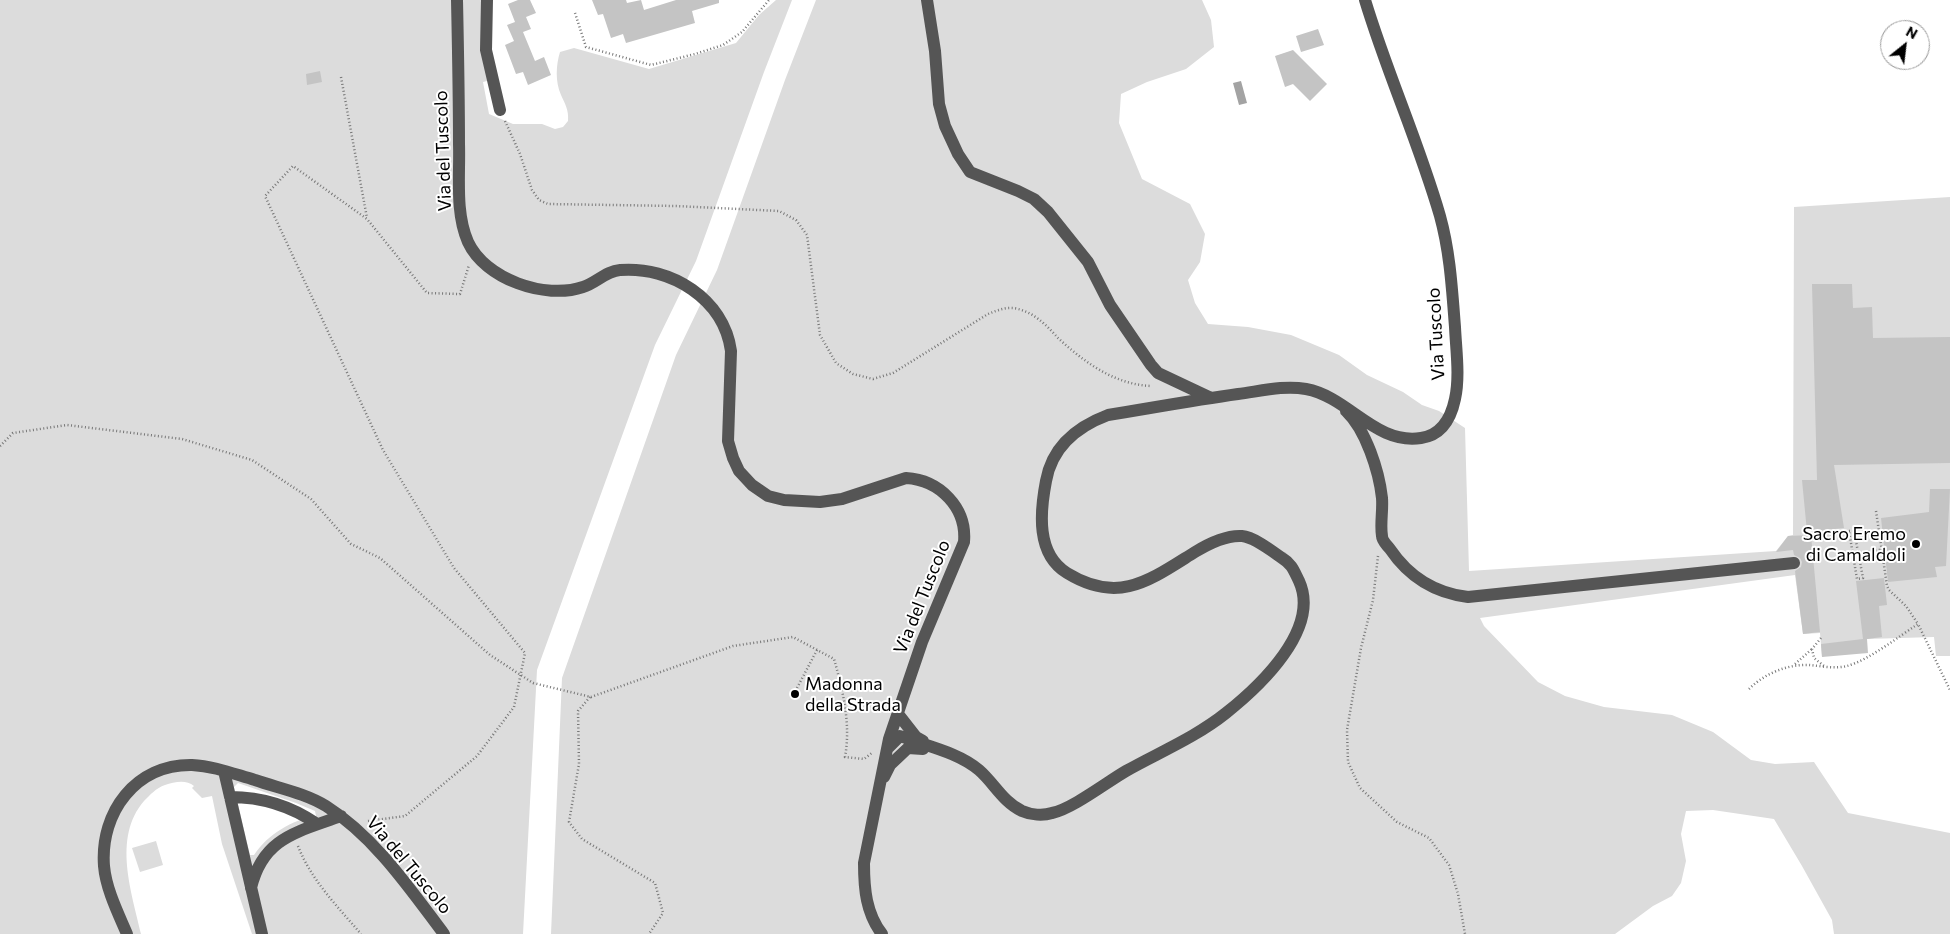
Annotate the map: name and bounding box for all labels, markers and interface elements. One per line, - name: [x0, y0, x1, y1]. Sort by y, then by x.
- north arrow: [1880, 20, 1930, 70]
- text: N: [1903, 22, 1921, 42]
- street label: Via del Tuscolo: [430, 90, 456, 212]
- street label: Via Tuscolo: [1423, 287, 1449, 381]
- place label: Sacro Eremo di Camaldoli: [1803, 523, 1906, 566]
- street label: Via del Tuscolo: [889, 537, 955, 657]
- marker: Sacro Eremo di Camaldoli: [1910, 538, 1922, 550]
- place label: Madonna della Strada: [805, 673, 901, 716]
- marker: Madonna della Strada: [789, 688, 801, 700]
- street label: Via del Tuscolo: [362, 812, 456, 918]

